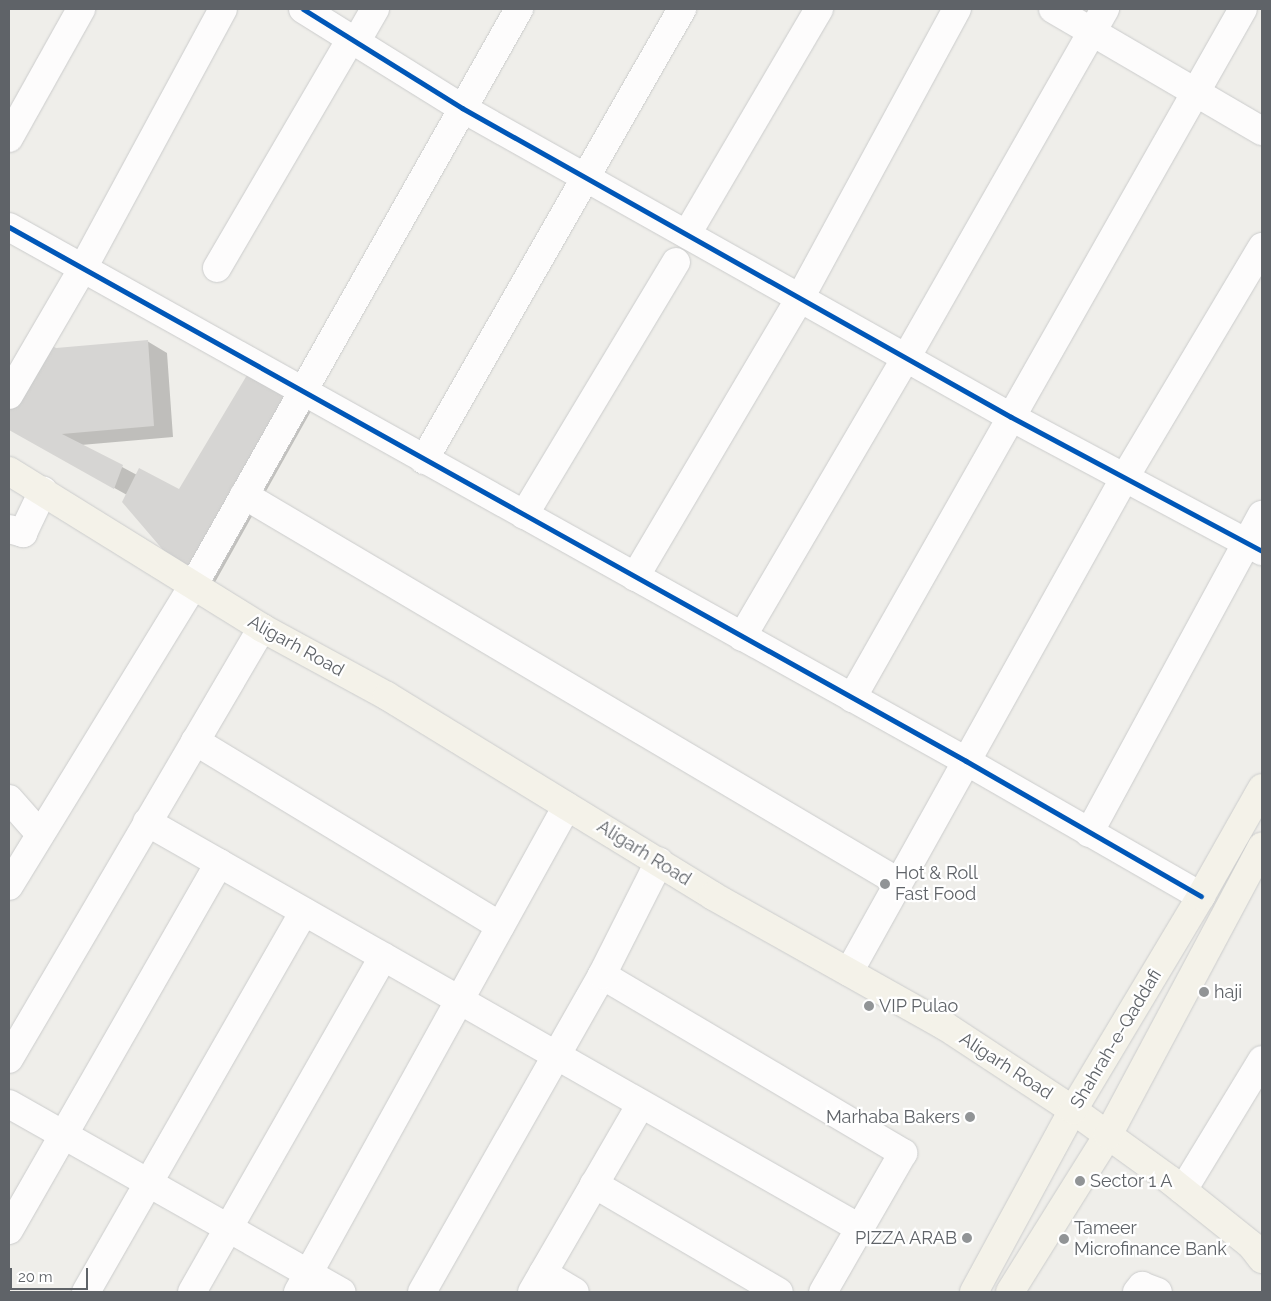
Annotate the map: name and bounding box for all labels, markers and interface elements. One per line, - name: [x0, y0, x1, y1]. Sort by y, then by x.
- street label: Aligarh Road: [244, 611, 348, 681]
- street label: Aligarh Road: [593, 816, 695, 890]
- place label: Hot & Roll Fast Food: [895, 863, 978, 906]
- marker: Hot & Roll Fast Food: [879, 878, 891, 890]
- street label: Shahrah-e-Qaddafi: [1066, 966, 1166, 1112]
- place label: haji: [1214, 981, 1242, 1003]
- marker: haji: [1198, 986, 1210, 998]
- place label: VIP Pulao: [879, 995, 959, 1017]
- marker: VIP Pulao: [863, 1000, 875, 1012]
- street label: Aligarh Road: [955, 1028, 1057, 1104]
- place label: Marhaba Bakers: [826, 1106, 960, 1128]
- marker: Marhaba Bakers: [964, 1111, 976, 1123]
- place label: Sector 1 A: [1090, 1170, 1173, 1192]
- marker: Sector 1 A: [1074, 1175, 1086, 1187]
- place label: Tameer Microfinance Bank: [1074, 1218, 1227, 1260]
- place label: PIZZA ARAB: [854, 1227, 957, 1249]
- marker: PIZZA ARAB: [961, 1232, 973, 1244]
- marker: Tameer Microfinance Bank: [1058, 1233, 1070, 1245]
- scale bar: [12, 1258, 90, 1290]
- text: 20 m: [18, 1268, 53, 1286]

